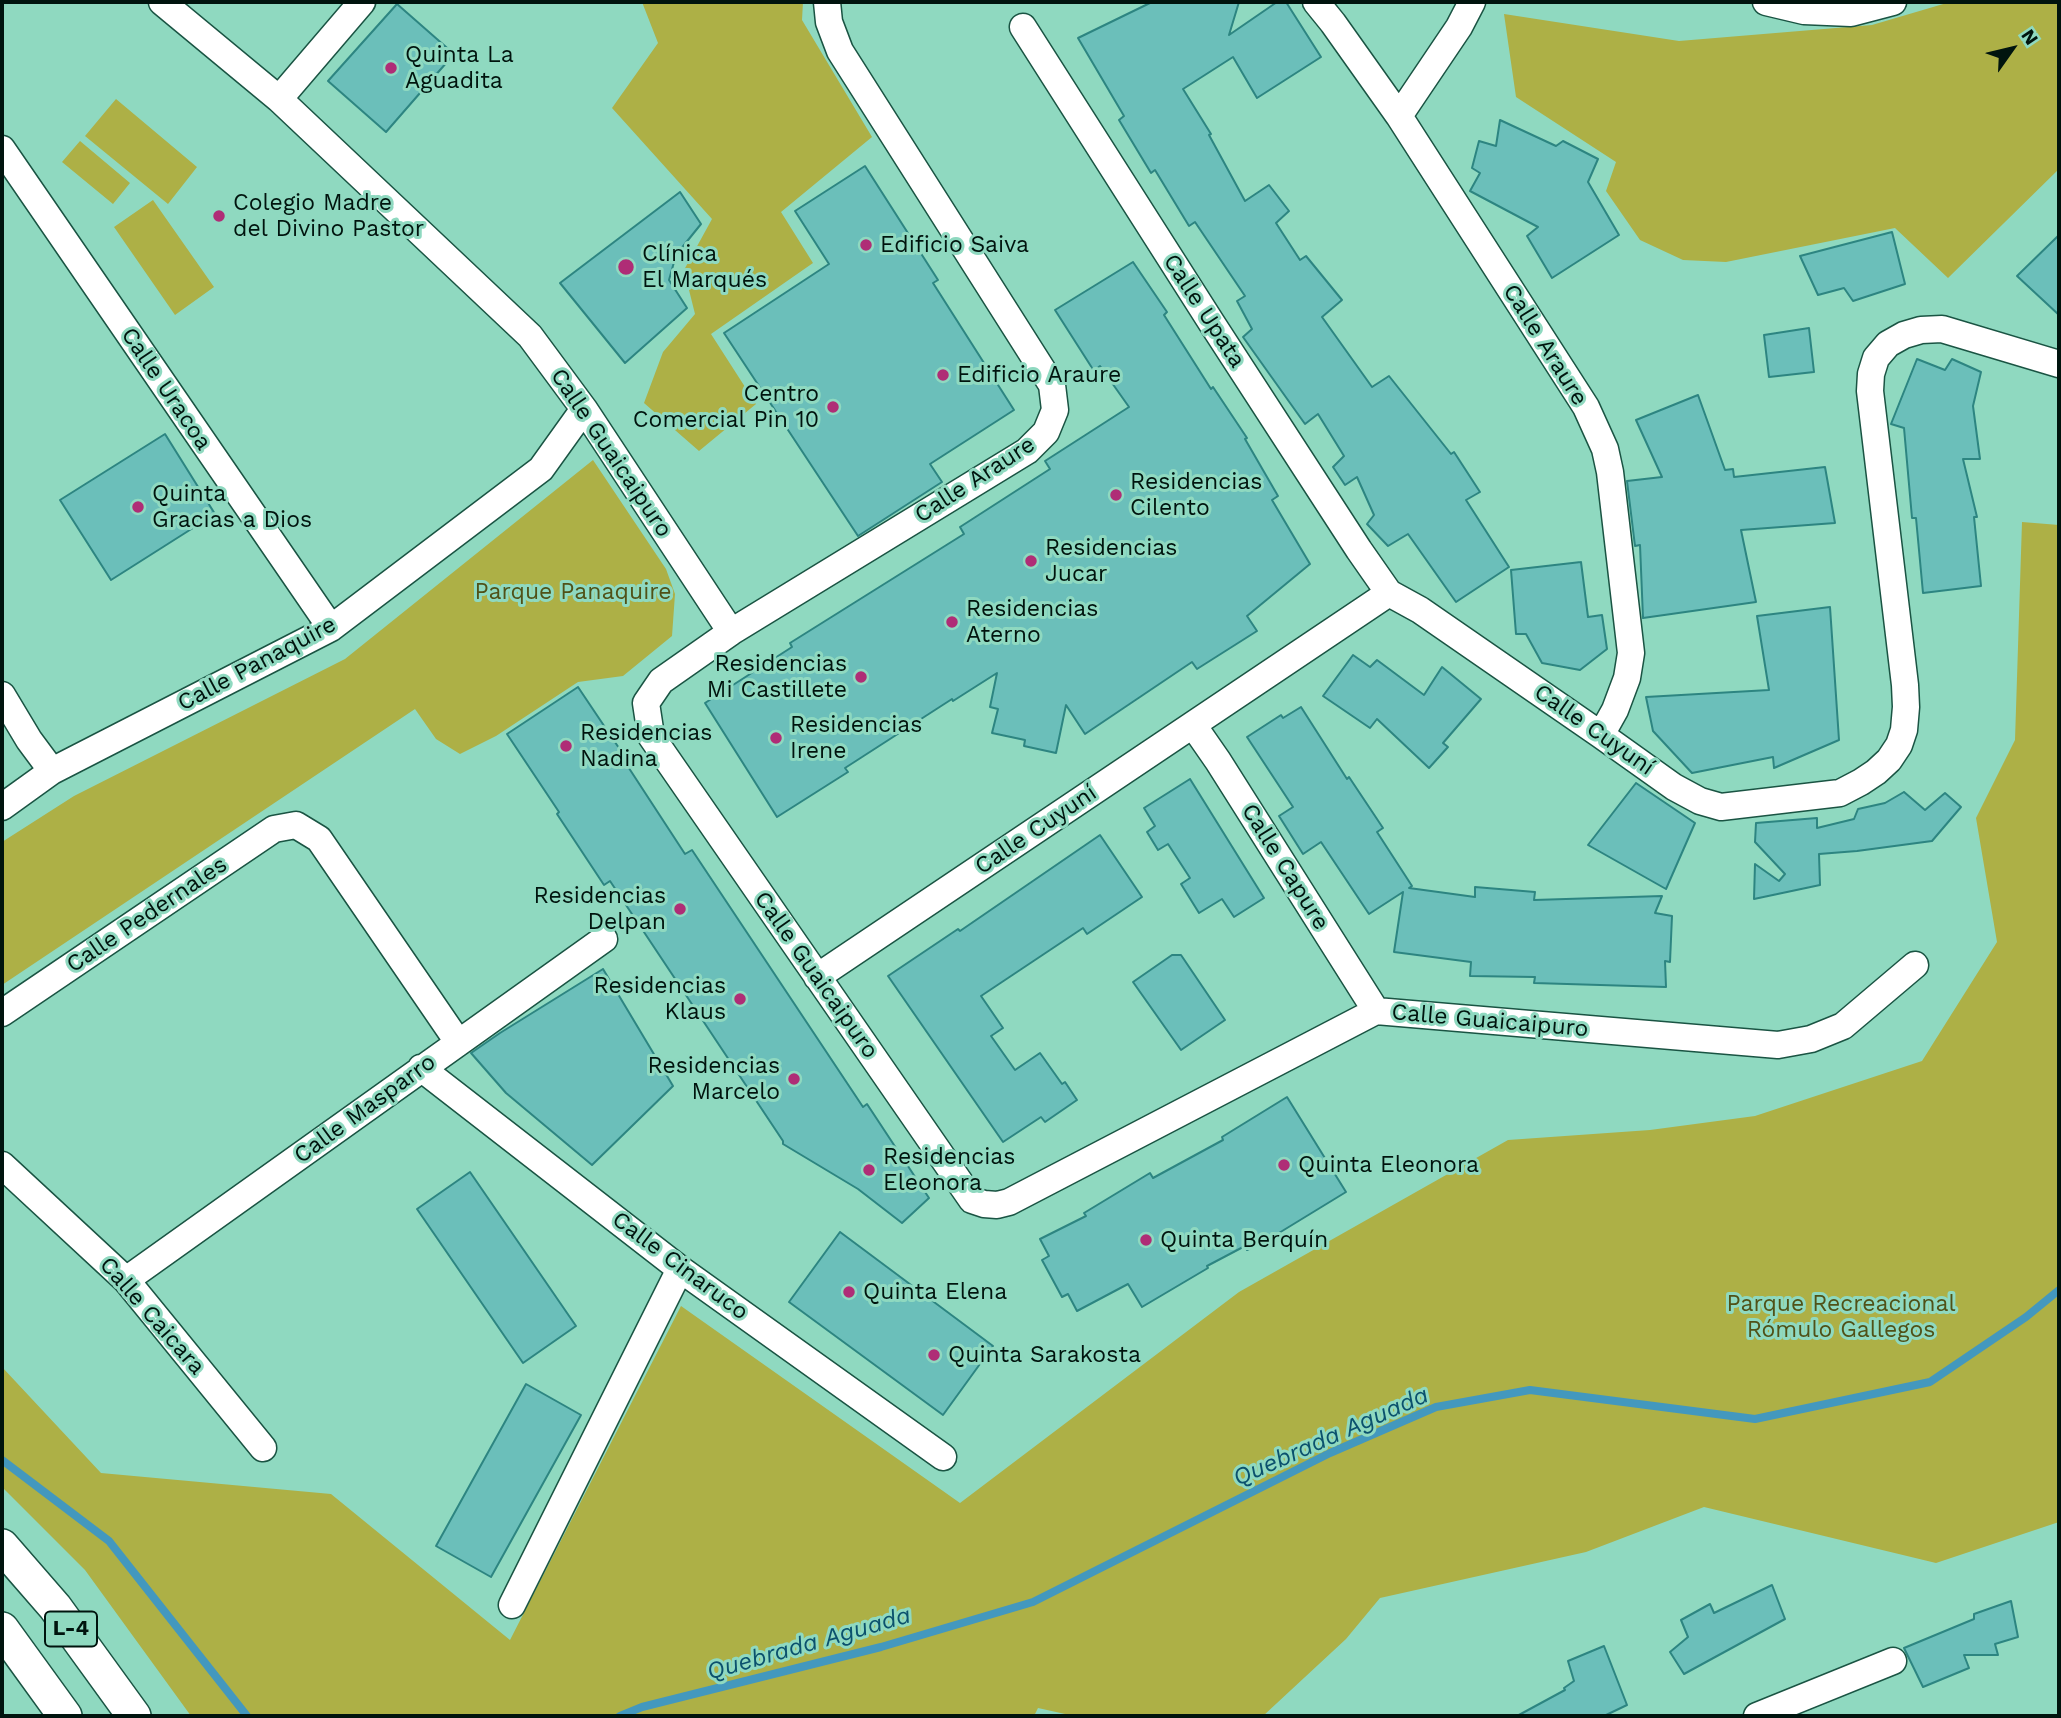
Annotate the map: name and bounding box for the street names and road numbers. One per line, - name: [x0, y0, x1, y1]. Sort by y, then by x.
- street label: Calle Upata: [1157, 249, 1251, 373]
- street label: Calle Araure: [1497, 279, 1593, 411]
- street label: Calle Uracoa: [115, 322, 217, 456]
- street label: Calle Guaicaipuro: [544, 363, 678, 543]
- street label: Calle Araure: [910, 431, 1040, 529]
- street label: Calle Panaquire: [173, 611, 341, 717]
- street label: Calle Cuyuní: [1529, 678, 1659, 782]
- street label: Calle Cuyuní: [970, 779, 1102, 881]
- street label: Calle Capure: [1235, 799, 1335, 935]
- street label: Calle Pedernales: [61, 851, 233, 979]
- street label: Calle Guaicaipuro: [748, 886, 884, 1064]
- street label: Calle Guaicaipuro: [1390, 999, 1590, 1043]
- street label: Calle Masparro: [289, 1048, 441, 1170]
- street label: Calle Cinaruco: [606, 1206, 754, 1326]
- street label: Calle Caicara: [93, 1252, 211, 1380]
- road number: L-4: [45, 1612, 97, 1646]

